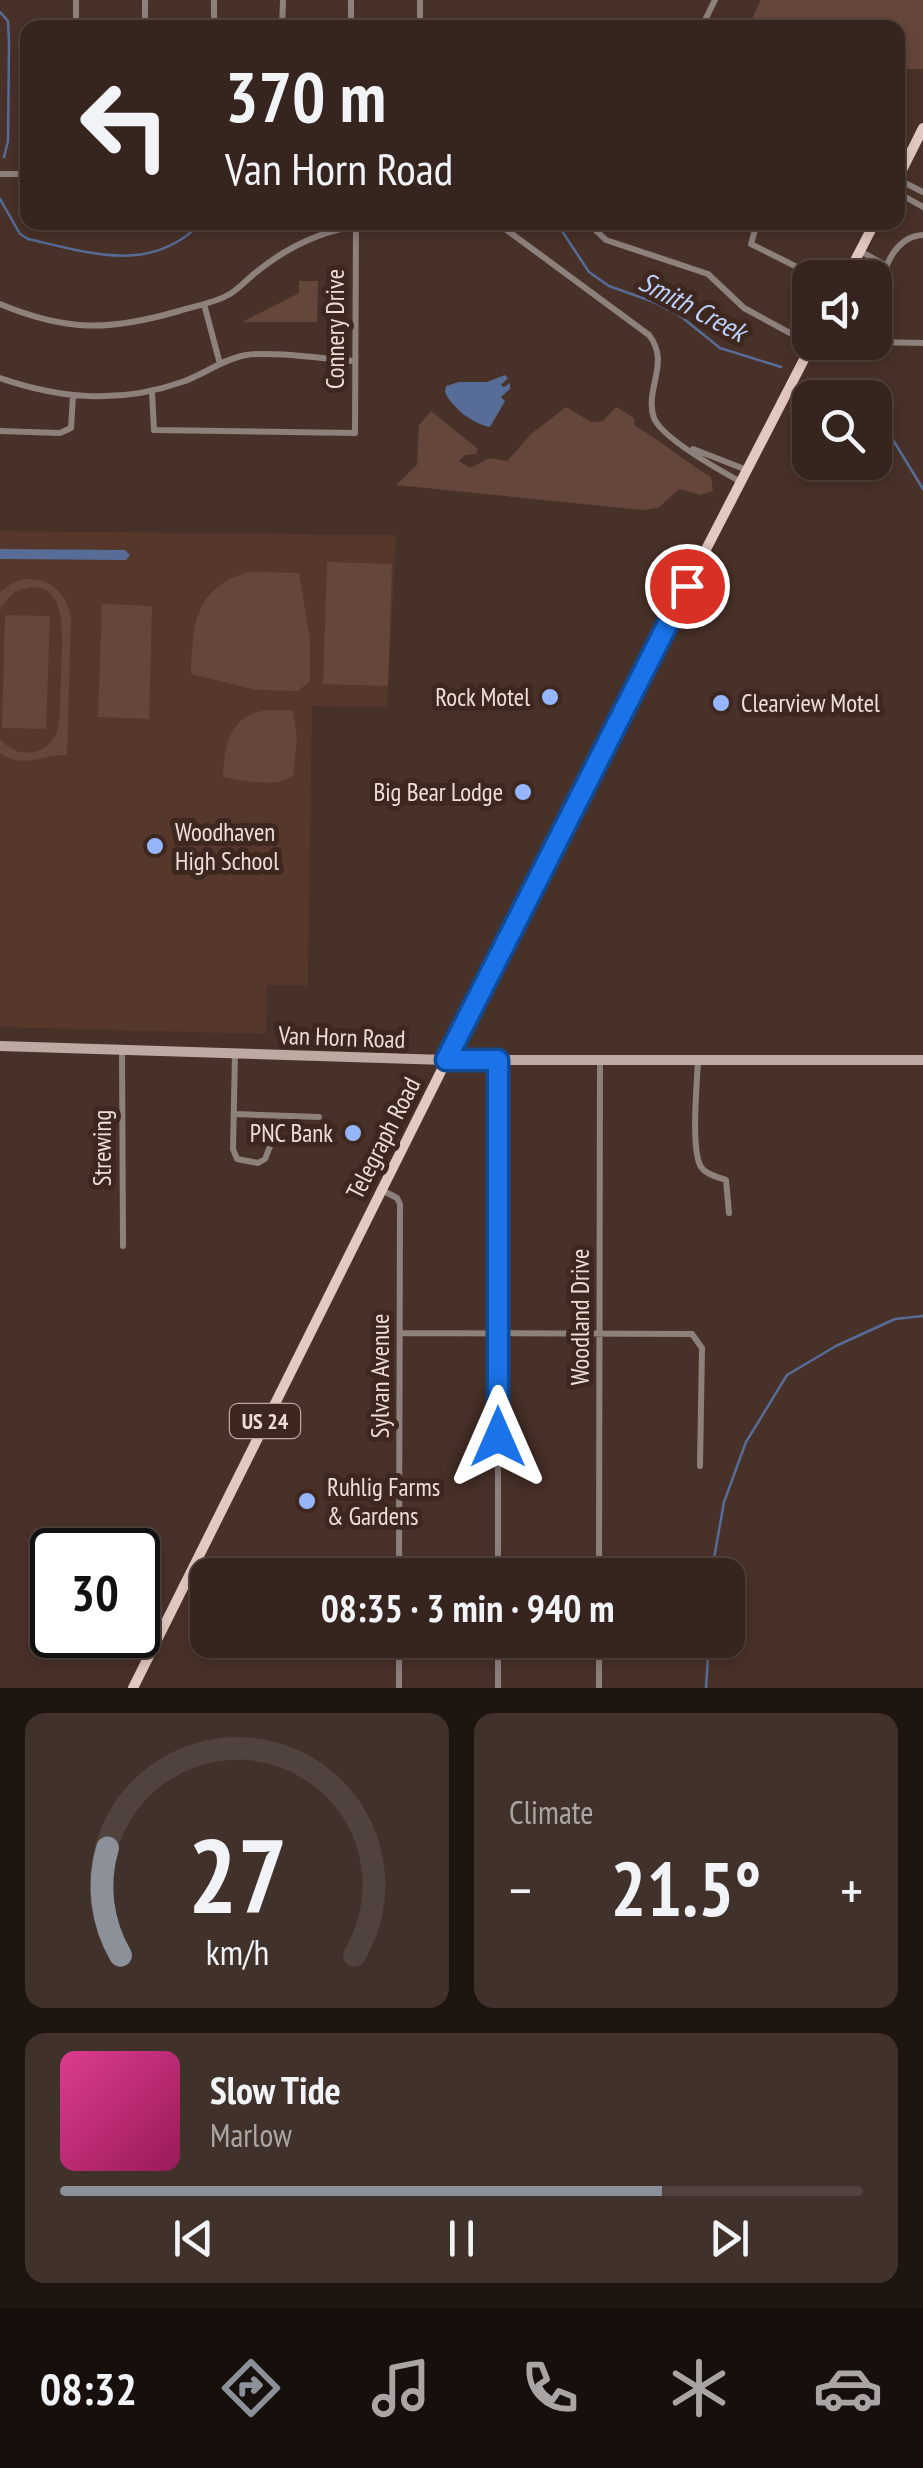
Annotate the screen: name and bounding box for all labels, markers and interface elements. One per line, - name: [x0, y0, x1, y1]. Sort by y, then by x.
- text: 370 m: [225, 51, 386, 141]
- icon: left: [60, 60, 190, 190]
- text: Van Horn Road: [225, 139, 453, 197]
- map controls: [792, 260, 892, 480]
- button: sound: [792, 260, 892, 360]
- water label: Smith Creek: [633, 262, 756, 351]
- street label: Connery Drive: [319, 269, 351, 389]
- button: search: [792, 380, 892, 480]
- pin: [645, 544, 730, 629]
- icon: arrive: [660, 559, 715, 614]
- place label: Rock Motel: [435, 681, 530, 713]
- marker: Rock Motel: [539, 686, 561, 708]
- place label: Clearview Motel: [741, 687, 880, 719]
- marker: Clearview Motel: [710, 692, 732, 714]
- place label: Big Bear Lodge: [373, 776, 503, 808]
- marker: Big Bear Lodge: [512, 781, 534, 803]
- place label: Woodhaven High School: [175, 816, 279, 877]
- marker: Woodhaven High School: [144, 835, 166, 857]
- street label: Van Horn Road: [277, 1019, 406, 1055]
- street label: Telegraph Road: [339, 1072, 427, 1204]
- street label: Strewing: [86, 1110, 118, 1186]
- place label: PNC Bank: [250, 1117, 333, 1149]
- marker: PNC Bank: [342, 1122, 364, 1144]
- street label: Woodland Drive: [564, 1249, 596, 1385]
- street label: Sylvan Avenue: [364, 1314, 396, 1438]
- position arrow: [446, 1385, 550, 1489]
- road number: US 24: [230, 1404, 300, 1438]
- place label: Ruhlig Farms & Gardens: [327, 1471, 440, 1532]
- marker: Ruhlig Farms & Gardens: [296, 1490, 318, 1512]
- speed limit sign: 30: [30, 1528, 160, 1658]
- text: 08:35 · 3 min · 940 m: [321, 1583, 614, 1632]
- text: Climate: [509, 1791, 593, 1833]
- text: 27: [187, 1807, 287, 1942]
- text: 21.5°: [611, 1840, 761, 1937]
- text: −: [509, 1854, 532, 1925]
- text: +: [840, 1854, 863, 1925]
- text: km/h: [205, 1929, 269, 1975]
- text: Slow Tide: [210, 2065, 341, 2114]
- text: Marlow: [210, 2114, 292, 2156]
- icon: previous: [166, 2211, 221, 2266]
- icon: pause: [434, 2211, 489, 2266]
- icon: next: [702, 2211, 757, 2266]
- icon: directions: [216, 2353, 286, 2423]
- icon: music: [366, 2353, 436, 2423]
- icon: phone: [515, 2353, 585, 2423]
- icon: climate: [664, 2353, 734, 2423]
- icon: car: [813, 2353, 883, 2423]
- text: 08:32: [40, 2359, 137, 2417]

